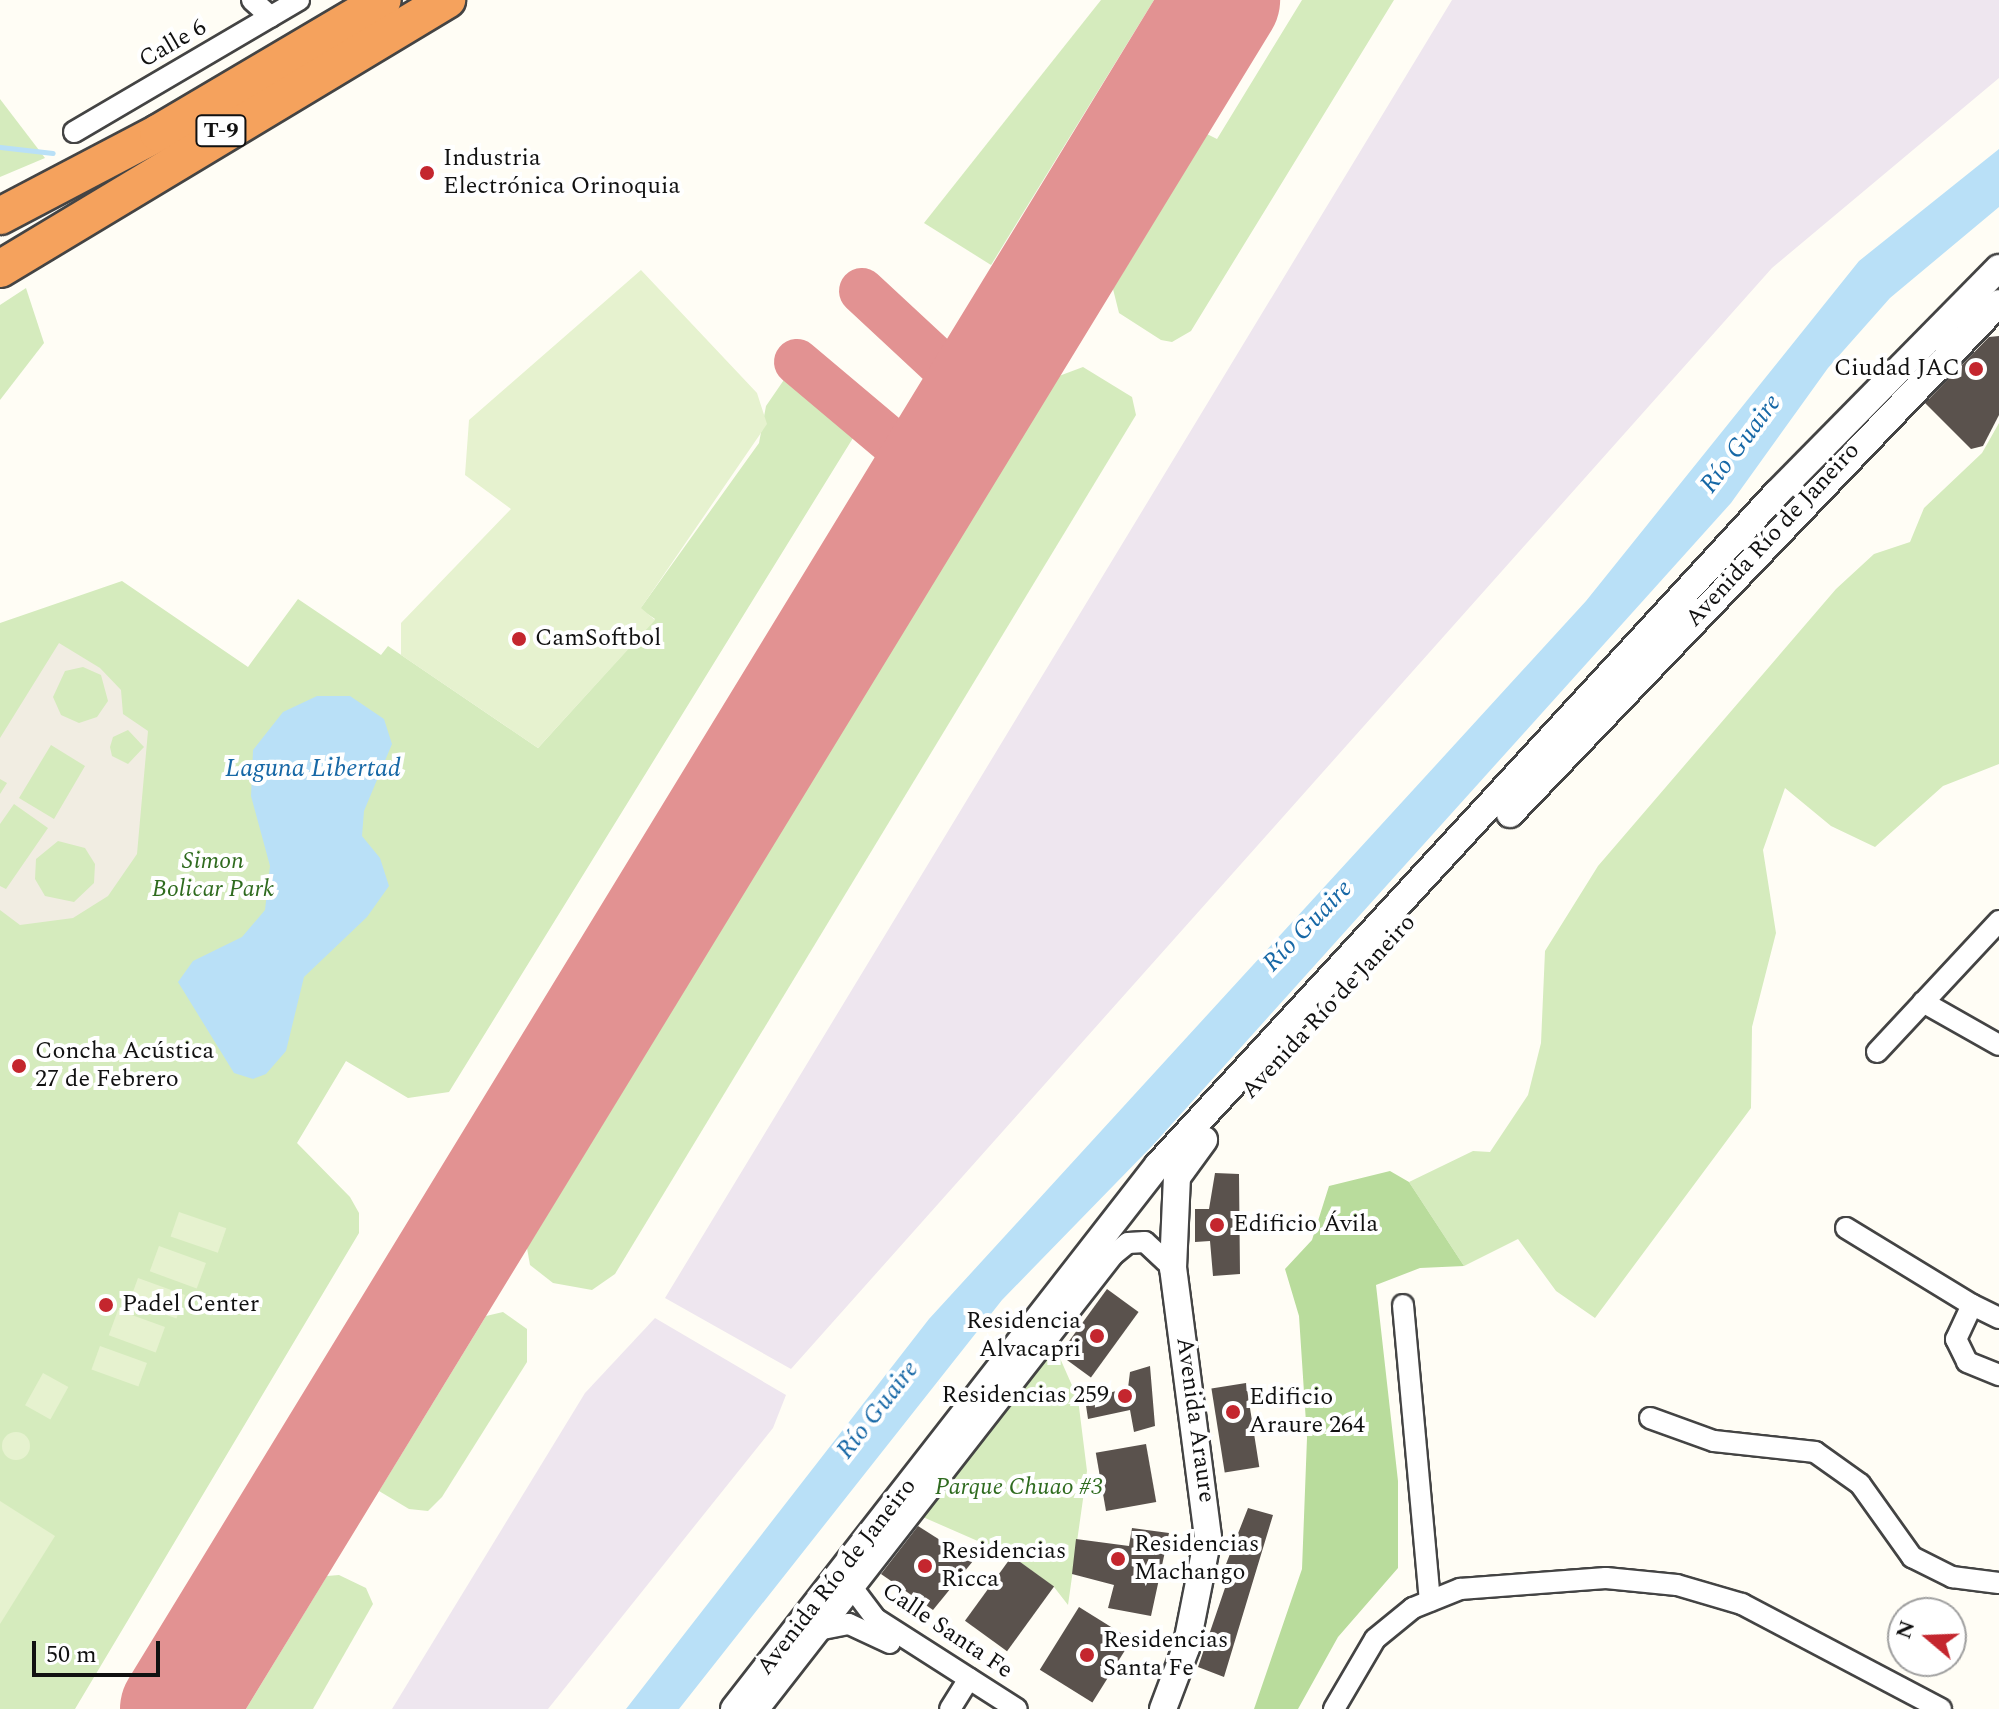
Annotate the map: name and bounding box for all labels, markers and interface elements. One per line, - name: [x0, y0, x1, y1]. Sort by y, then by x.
- street label: Calle 6: [134, 13, 212, 75]
- road number: T-9: [195, 113, 247, 149]
- place label: Industria Electrónica Orinoquia: [443, 145, 680, 201]
- marker: Industria Electrónica Orinoquia: [418, 164, 436, 182]
- place label: Ciudad JAC: [1834, 355, 1960, 383]
- marker: Ciudad JAC: [1967, 360, 1985, 378]
- water label: Río Guaire: [1694, 388, 1788, 500]
- street label: Avenida Río de Janeiro: [1680, 437, 1866, 633]
- place label: CamSoftbol: [535, 625, 661, 653]
- marker: CamSoftbol: [510, 630, 528, 648]
- water label: Laguna Libertad: [225, 753, 401, 785]
- park label: Simon Bolicar Park: [152, 848, 274, 904]
- water label: Río Guaire: [1256, 873, 1360, 979]
- street label: Avenida Río de Janeiro: [1236, 909, 1422, 1105]
- place label: Concha Acústica 27 de Febrero: [35, 1038, 214, 1094]
- marker: Concha Acústica 27 de Febrero: [10, 1057, 28, 1075]
- place label: Edificio Ávila: [1233, 1211, 1378, 1239]
- marker: Edificio Ávila: [1208, 1216, 1226, 1234]
- place label: Padel Center: [122, 1291, 259, 1319]
- marker: Padel Center: [97, 1296, 115, 1314]
- place label: Residencia Alvacapri: [966, 1308, 1081, 1364]
- marker: Residencia Alvacapri: [1088, 1327, 1106, 1345]
- street label: Avenida Araure: [1169, 1335, 1221, 1505]
- water label: Río Guaire: [830, 1355, 926, 1465]
- place label: Residencias 259: [942, 1382, 1109, 1410]
- place label: Edificio Araure 264: [1249, 1384, 1365, 1440]
- marker: Residencias 259: [1116, 1387, 1134, 1405]
- marker: Edificio Araure 264: [1224, 1403, 1242, 1421]
- street label: Avenida Río de Janeiro: [751, 1473, 923, 1681]
- park label: Parque Chuao #3: [935, 1474, 1103, 1502]
- place label: Residencias Machango: [1134, 1531, 1259, 1587]
- place label: Residencias Ricca: [941, 1538, 1066, 1594]
- marker: Residencias Machango: [1109, 1550, 1127, 1568]
- marker: Residencias Ricca: [916, 1557, 934, 1575]
- street label: Calle Santa Fe: [876, 1577, 1018, 1685]
- north arrow: [1887, 1597, 1967, 1677]
- text: N: [1887, 1616, 1924, 1644]
- scale bar: [36, 1625, 164, 1675]
- place label: Residencias Santa Fe: [1103, 1627, 1228, 1683]
- text: 50 m: [46, 1637, 97, 1673]
- marker: Residencias Santa Fe: [1078, 1646, 1096, 1664]

